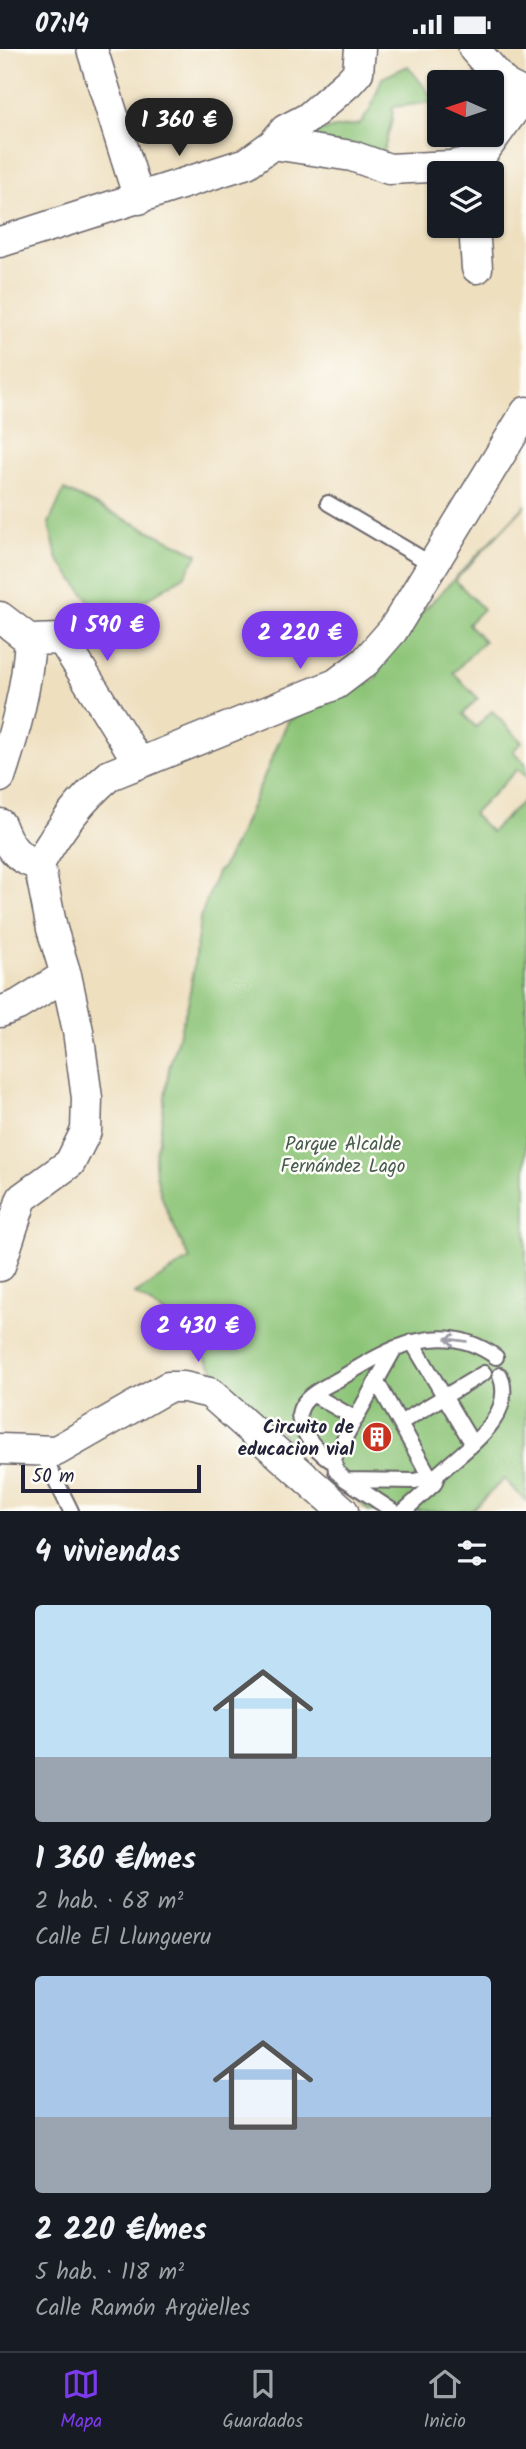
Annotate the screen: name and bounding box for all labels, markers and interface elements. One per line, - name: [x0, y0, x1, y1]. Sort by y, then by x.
- text: 07:14: [35, 4, 89, 46]
- north arrow: [427, 70, 504, 147]
- map controls: [427, 70, 504, 238]
- pin: 1 360 €: [114, 99, 244, 158]
- text: 1 360 €: [141, 103, 217, 139]
- button: layers: [427, 161, 504, 238]
- pin: 1 590 €: [42, 603, 172, 663]
- text: 1 590 €: [70, 608, 144, 644]
- pin: 2 220 €: [235, 611, 365, 671]
- text: 2 220 €: [258, 616, 342, 652]
- park label: Parque Alcalde Fernández Lago: [281, 1130, 405, 1182]
- pin: 2 430 €: [133, 1305, 263, 1364]
- text: 2 430 €: [157, 1309, 239, 1345]
- one-way arrow: [445, 1334, 467, 1347]
- place label: Circuito de educacion vial: [238, 1413, 355, 1465]
- building icon: Circuito de educacion vial: [360, 1420, 394, 1454]
- scale bar: [21, 1462, 201, 1494]
- text: 50 m: [32, 1462, 74, 1492]
- text: 4 viviendas: [35, 1529, 181, 1577]
- icon: filters: [453, 1534, 491, 1572]
- icon: home: [200, 1651, 326, 1777]
- text: 1 360 €/mes: [35, 1836, 196, 1884]
- text: 2 hab. · 68 m²: [35, 1884, 183, 1920]
- text: Calle El Llungueru: [35, 1920, 211, 1956]
- icon: home: [200, 2022, 326, 2148]
- text: 2 220 €/mes: [35, 2207, 207, 2255]
- text: 5 hab. · 118 m²: [35, 2255, 184, 2291]
- text: Calle Ramón Argüelles: [35, 2291, 250, 2327]
- tab: Mapa: [60, 2365, 102, 2437]
- tab: Guardados: [223, 2365, 303, 2437]
- tab: Inicio: [424, 2365, 466, 2437]

